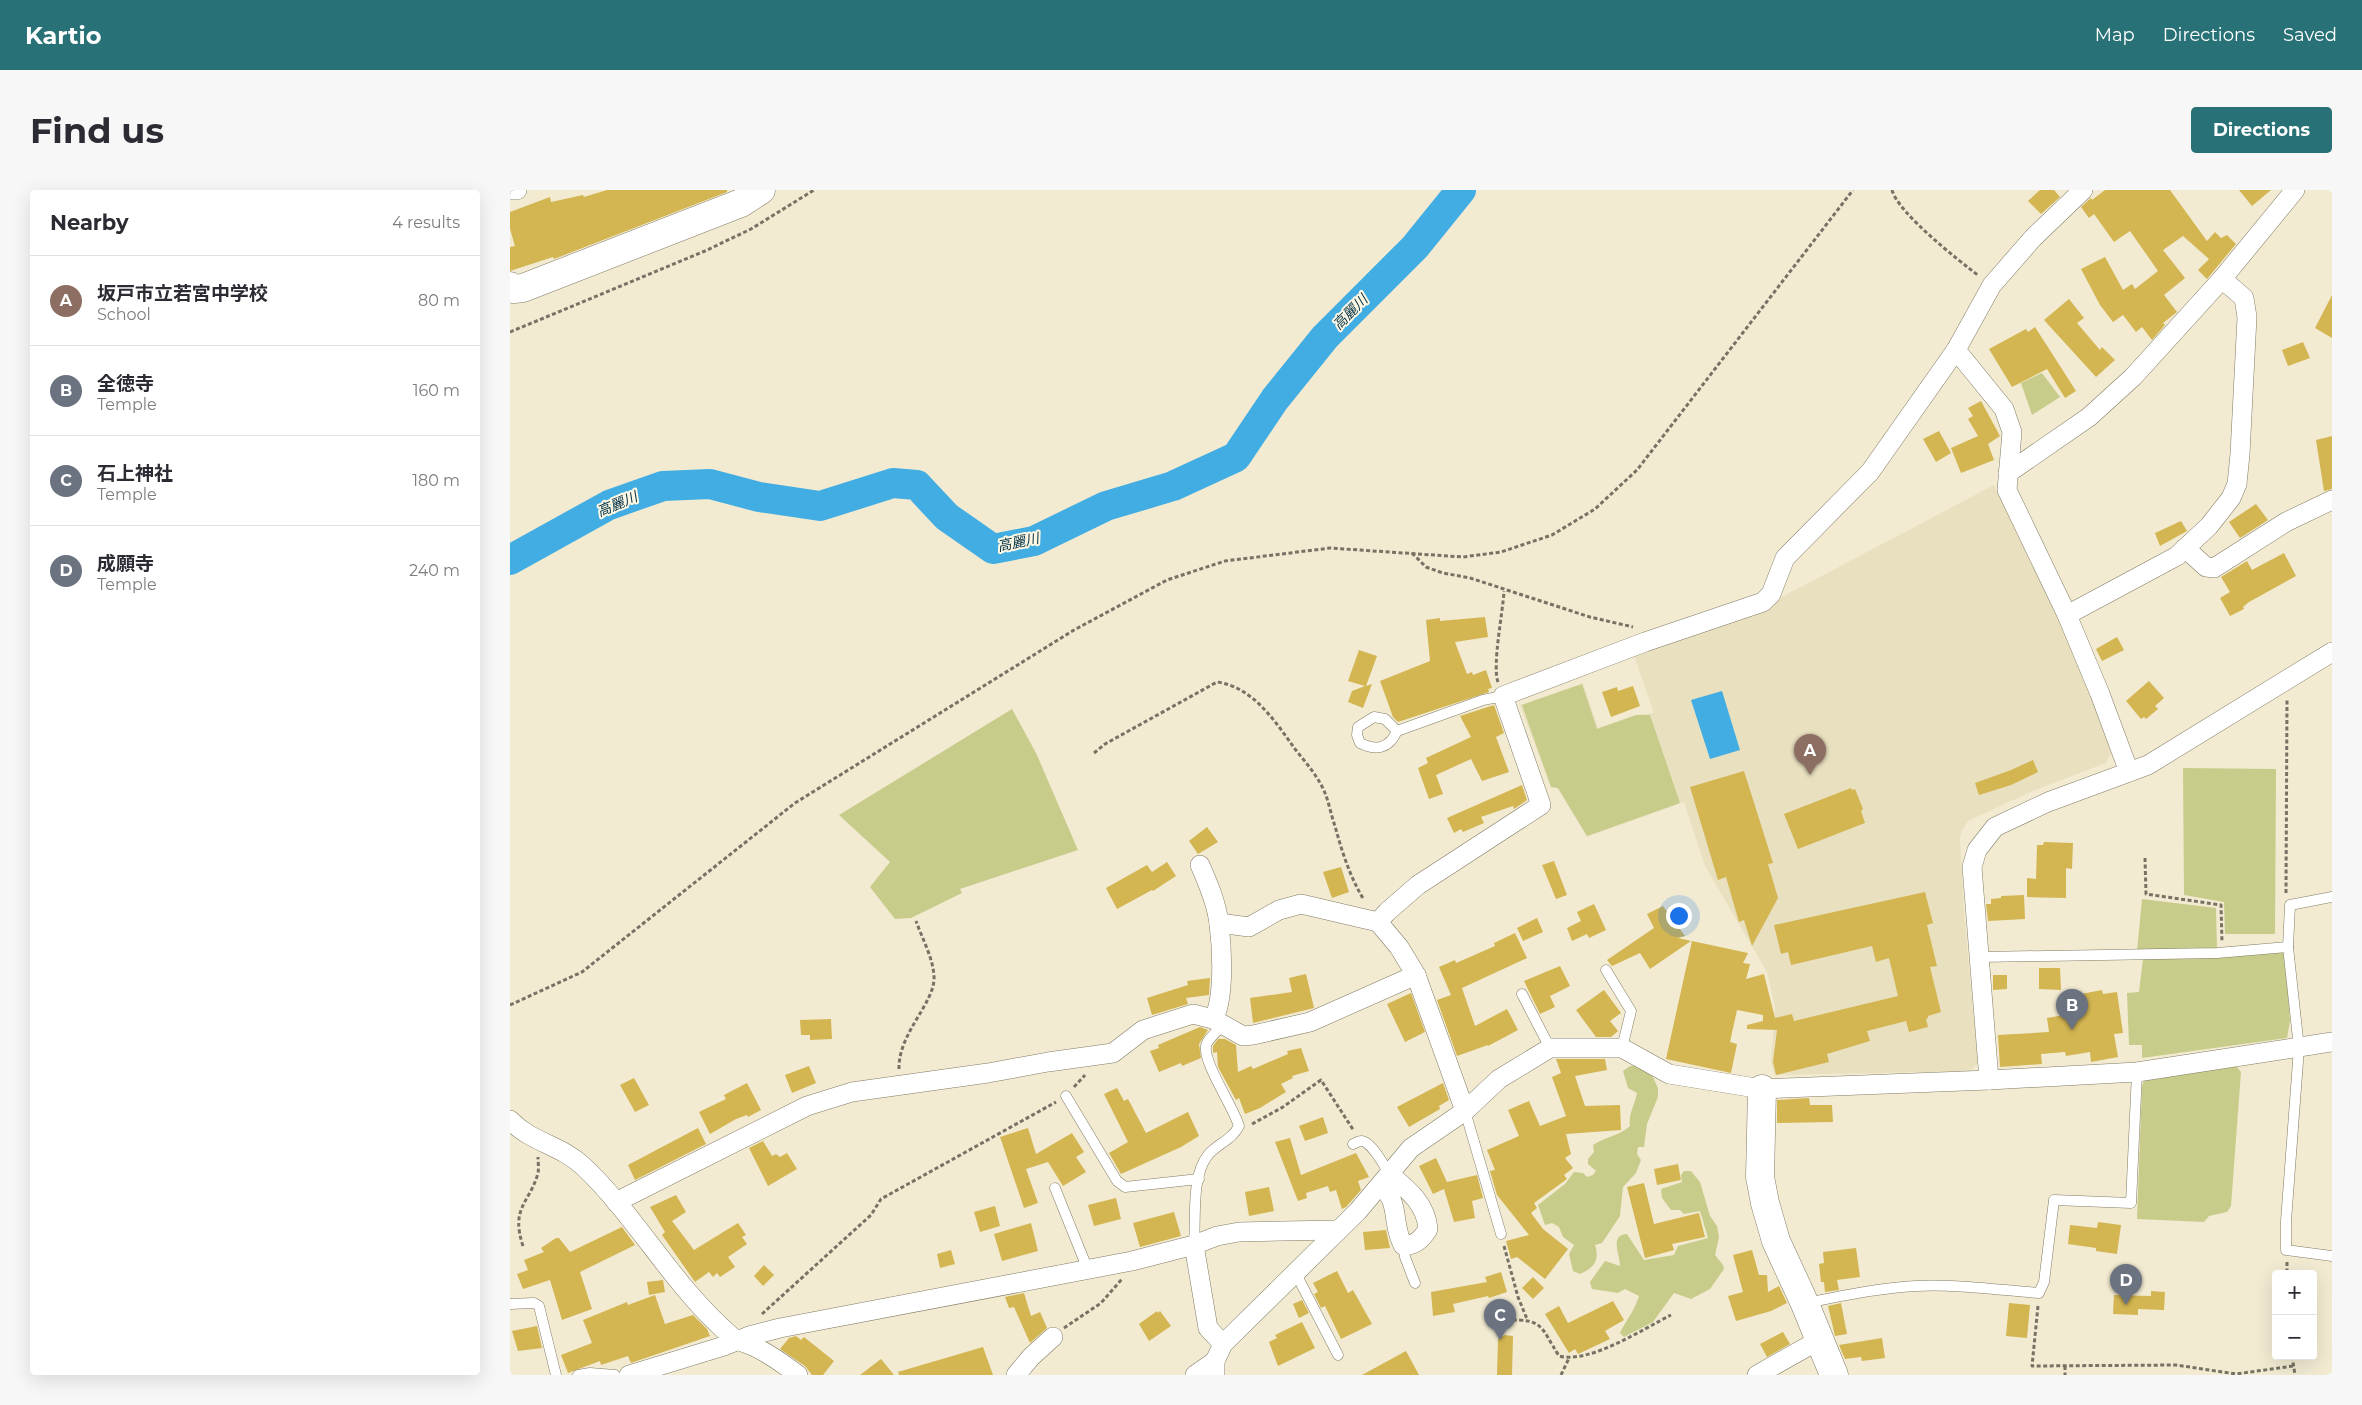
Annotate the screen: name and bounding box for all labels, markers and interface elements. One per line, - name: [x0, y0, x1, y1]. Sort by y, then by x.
- text: Kartio: [25, 21, 101, 50]
- text: Map: [2095, 24, 2135, 46]
- text: Directions: [2163, 24, 2255, 46]
- text: Saved: [2283, 24, 2337, 46]
- button: Directions: [2191, 107, 2332, 153]
- text: Find us: [30, 109, 164, 152]
- text: Nearby: [50, 210, 129, 235]
- text: 4 results: [392, 213, 460, 232]
- text: 坂戸市立若宮中学校: [97, 282, 268, 305]
- water label: 高麗川: [1329, 289, 1373, 333]
- text: A: [60, 291, 72, 310]
- text: 80 m: [418, 291, 460, 310]
- text: School: [97, 305, 151, 324]
- text: 全徳寺: [97, 372, 154, 395]
- text: B: [60, 381, 72, 400]
- text: 160 m: [413, 381, 460, 400]
- text: Temple: [97, 395, 157, 414]
- text: 石上神社: [97, 462, 173, 485]
- text: C: [60, 471, 72, 490]
- text: 180 m: [412, 471, 460, 490]
- text: Temple: [97, 485, 157, 504]
- water label: 高麗川: [594, 487, 642, 520]
- water label: 高麗川: [996, 528, 1042, 555]
- text: 成願寺: [97, 552, 154, 575]
- text: D: [59, 561, 73, 580]
- text: 240 m: [409, 561, 460, 580]
- text: Temple: [97, 575, 157, 594]
- pin: A: [1794, 734, 1826, 775]
- your location: [1666, 903, 1692, 929]
- pin: B: [2056, 989, 2088, 1030]
- pin: D: [2110, 1264, 2142, 1305]
- map controls: [2272, 1270, 2317, 1360]
- button: +: [2272, 1270, 2317, 1315]
- pin: C: [1484, 1299, 1516, 1340]
- button: −: [2272, 1315, 2317, 1360]

